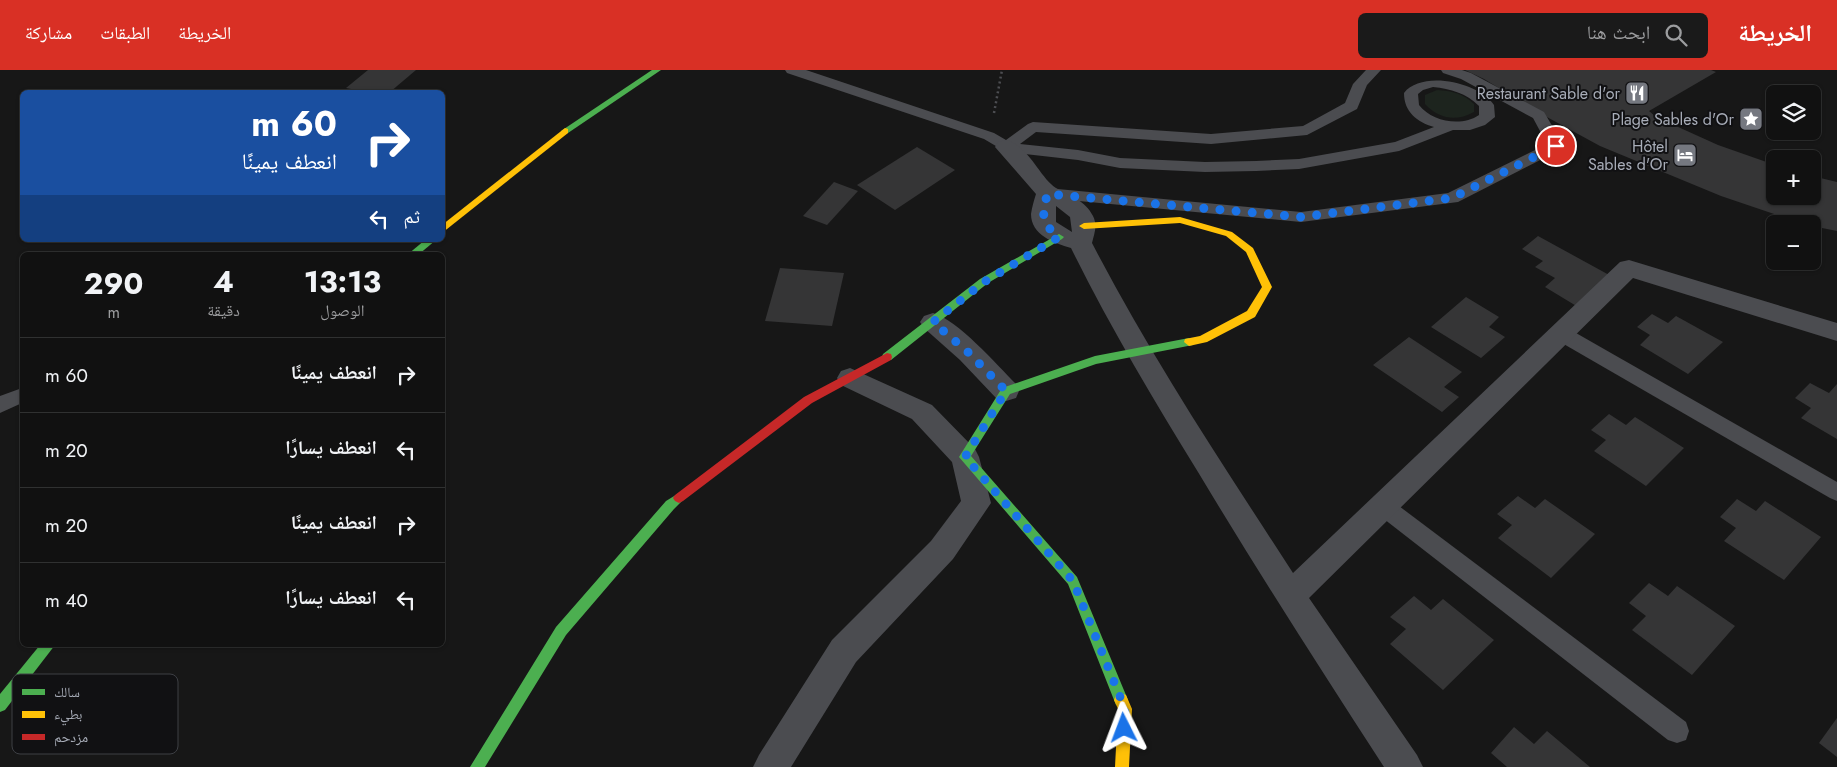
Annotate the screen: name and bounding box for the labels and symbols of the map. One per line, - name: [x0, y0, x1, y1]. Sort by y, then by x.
- restaurant icon: Restaurant Sable d'or: [1624, 80, 1650, 106]
- place label: Restaurant Sable d'or: [1477, 82, 1621, 105]
- place icon: Plage Sables d'Or: [1738, 106, 1764, 132]
- place label: Plage Sables d'Or: [1612, 108, 1735, 131]
- pin: [1535, 125, 1577, 167]
- place label: Hôtel Sables d'Or: [1588, 135, 1668, 176]
- hotel icon: Hôtel Sables d'Or: [1672, 142, 1698, 168]
- legend: [12, 674, 178, 754]
- text: سالك: [54, 682, 80, 702]
- position arrow: [1097, 701, 1149, 753]
- text: بطيء: [54, 704, 83, 726]
- text: مزدحم: [54, 727, 88, 747]

